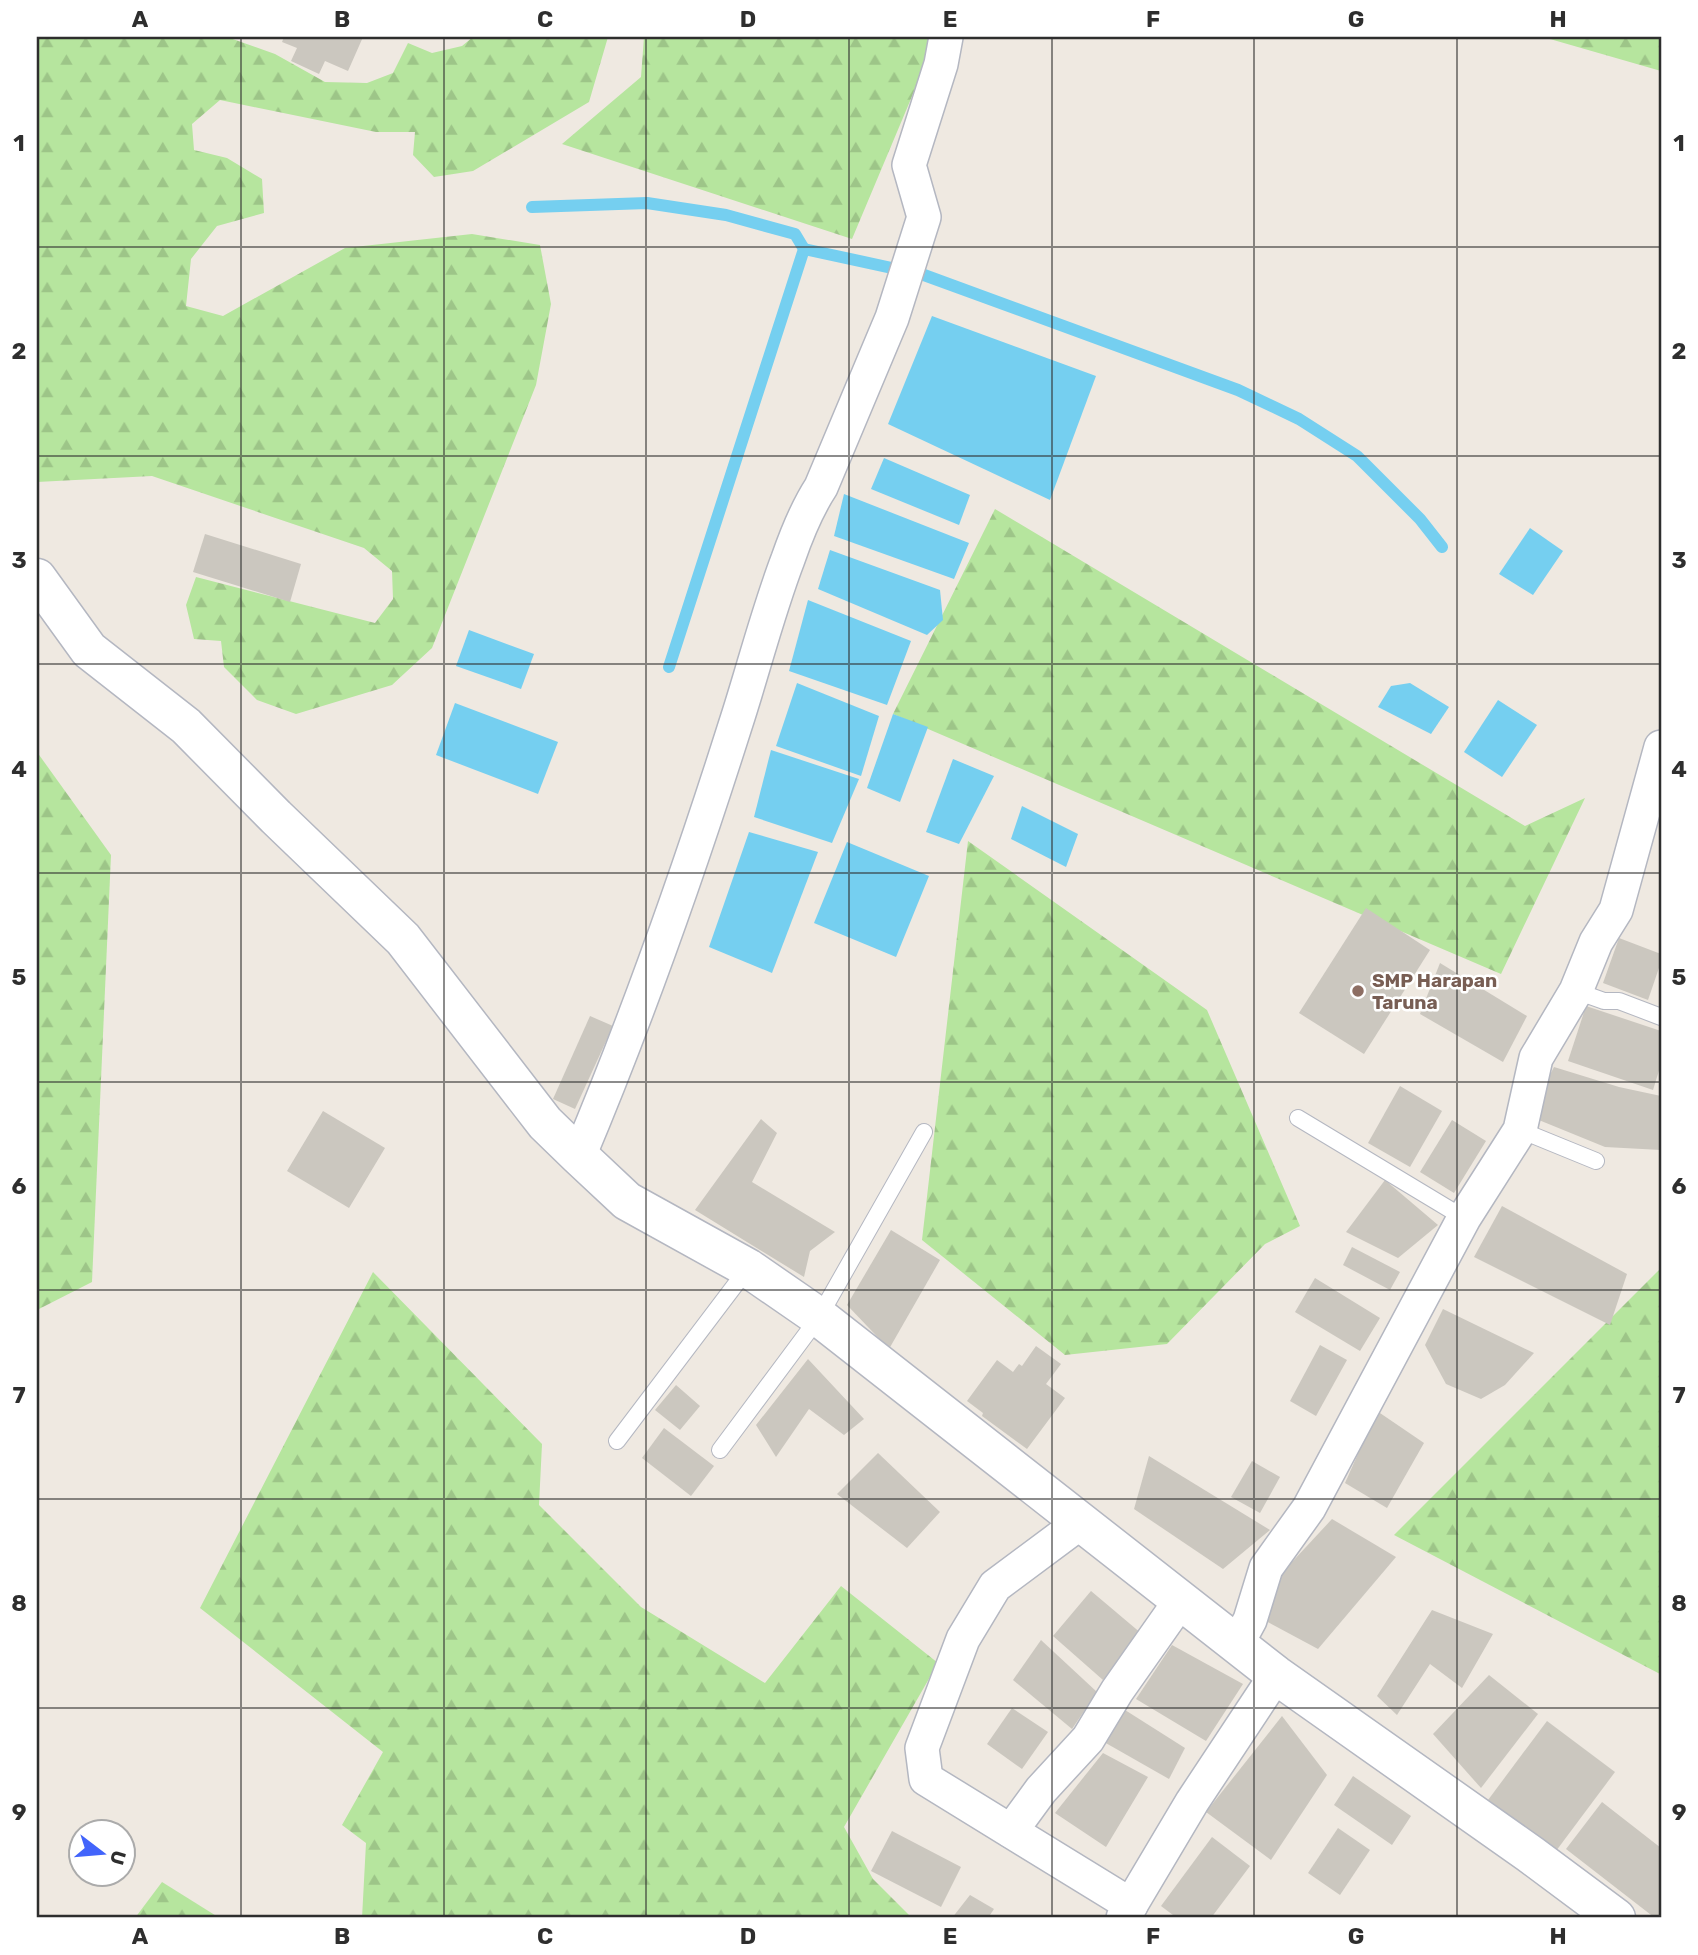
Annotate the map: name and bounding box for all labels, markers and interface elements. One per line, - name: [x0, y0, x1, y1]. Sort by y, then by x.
- text: A: [132, 5, 149, 33]
- text: B: [334, 5, 350, 33]
- text: C: [537, 5, 553, 33]
- text: D: [740, 5, 756, 33]
- text: E: [943, 5, 957, 33]
- text: F: [1146, 5, 1160, 33]
- text: G: [1348, 5, 1364, 33]
- text: H: [1549, 5, 1567, 33]
- text: 1: [13, 129, 25, 157]
- text: 1: [1673, 129, 1685, 157]
- text: 2: [12, 337, 26, 365]
- text: 2: [1672, 337, 1686, 365]
- text: 3: [11, 546, 27, 574]
- text: 3: [1671, 546, 1687, 574]
- text: 4: [11, 755, 27, 783]
- text: 4: [1671, 755, 1687, 783]
- text: 5: [12, 963, 27, 991]
- text: 5: [1672, 963, 1687, 991]
- place label: SMP Harapan Taruna: [1372, 969, 1497, 1014]
- marker: SMP Harapan Taruna: [1350, 983, 1366, 999]
- text: 6: [12, 1172, 27, 1200]
- text: 6: [1672, 1172, 1687, 1200]
- text: 7: [12, 1381, 26, 1409]
- text: 7: [1672, 1381, 1686, 1409]
- text: 8: [11, 1589, 27, 1617]
- text: 8: [1671, 1589, 1687, 1617]
- text: 9: [12, 1798, 26, 1826]
- text: 9: [1672, 1798, 1686, 1826]
- north arrow: [66, 1818, 136, 1888]
- text: U: [105, 1848, 131, 1867]
- text: A: [132, 1922, 149, 1950]
- text: B: [334, 1922, 350, 1950]
- text: C: [537, 1922, 553, 1950]
- text: D: [740, 1922, 756, 1950]
- text: E: [943, 1922, 957, 1950]
- text: F: [1146, 1922, 1160, 1950]
- text: G: [1348, 1922, 1364, 1950]
- text: H: [1549, 1922, 1567, 1950]

